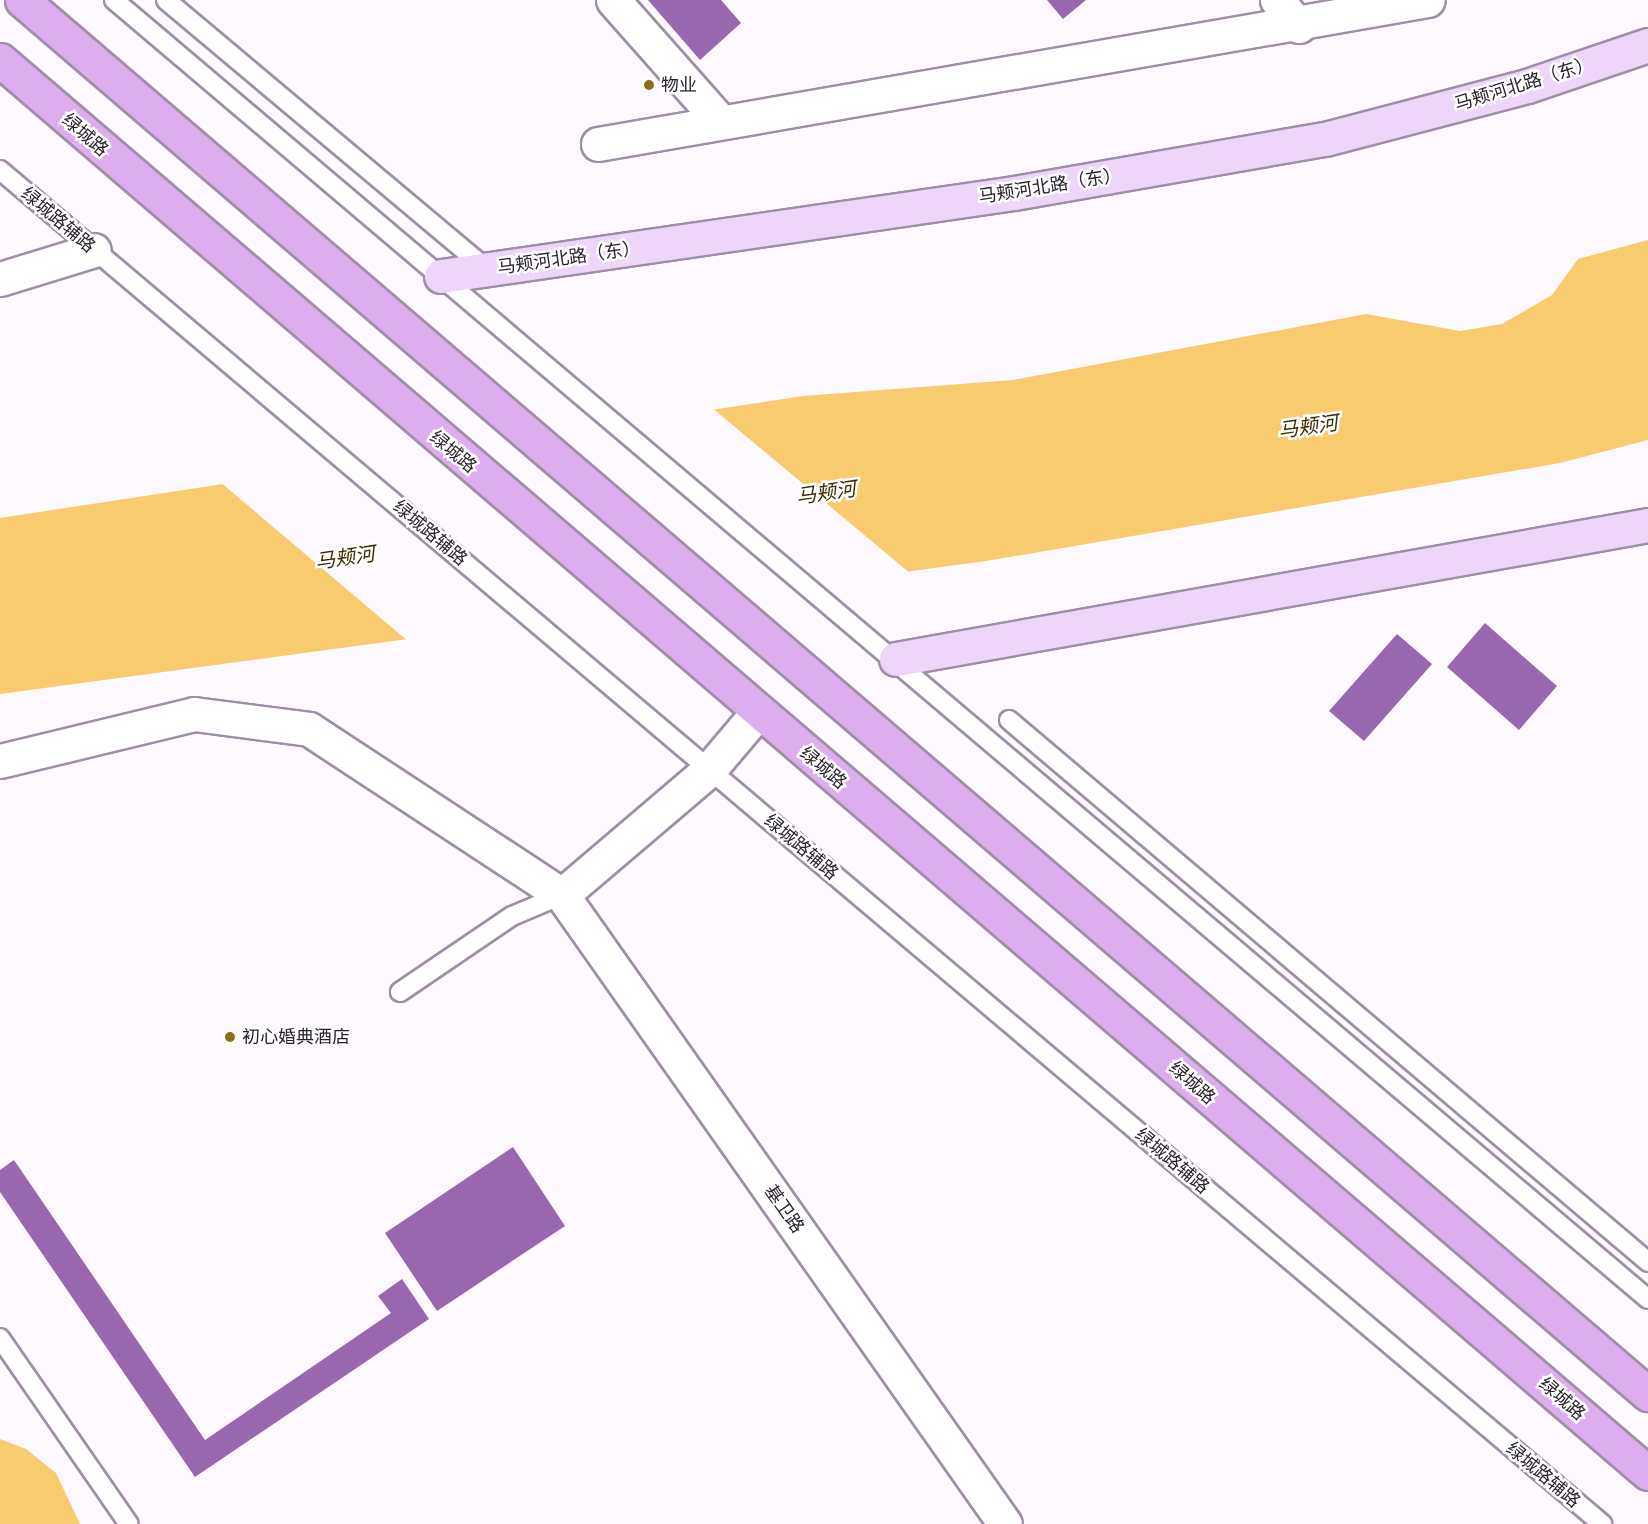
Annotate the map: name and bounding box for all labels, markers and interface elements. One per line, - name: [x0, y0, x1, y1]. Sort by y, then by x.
- street label: 马颊河北路（东）: [1452, 53, 1596, 115]
- place label: 物业: [661, 74, 697, 96]
- marker: 物业: [642, 78, 656, 92]
- street label: 绿城路: [58, 109, 112, 161]
- street label: 马颊河北路（东）: [977, 164, 1123, 208]
- street label: 绿城路辅路: [17, 183, 99, 257]
- street label: 马颊河北路（东）: [496, 237, 642, 279]
- water label: 马颊河: [1277, 411, 1339, 443]
- street label: 绿城路: [425, 426, 481, 478]
- water label: 马颊河: [795, 477, 857, 509]
- street label: 绿城路辅路: [389, 496, 471, 570]
- water label: 马颊河: [314, 542, 376, 574]
- street label: 绿城路: [795, 742, 851, 794]
- street label: 绿城路辅路: [760, 810, 842, 884]
- place label: 初心婚典酒店: [242, 1026, 350, 1048]
- marker: 初心婚典酒店: [223, 1030, 237, 1044]
- street label: 绿城路: [1165, 1057, 1219, 1109]
- street label: 绿城路辅路: [1131, 1124, 1213, 1198]
- street label: 基卫路: [760, 1181, 808, 1237]
- street label: 绿城路: [1535, 1373, 1589, 1425]
- street label: 绿城路辅路: [1502, 1438, 1584, 1512]

